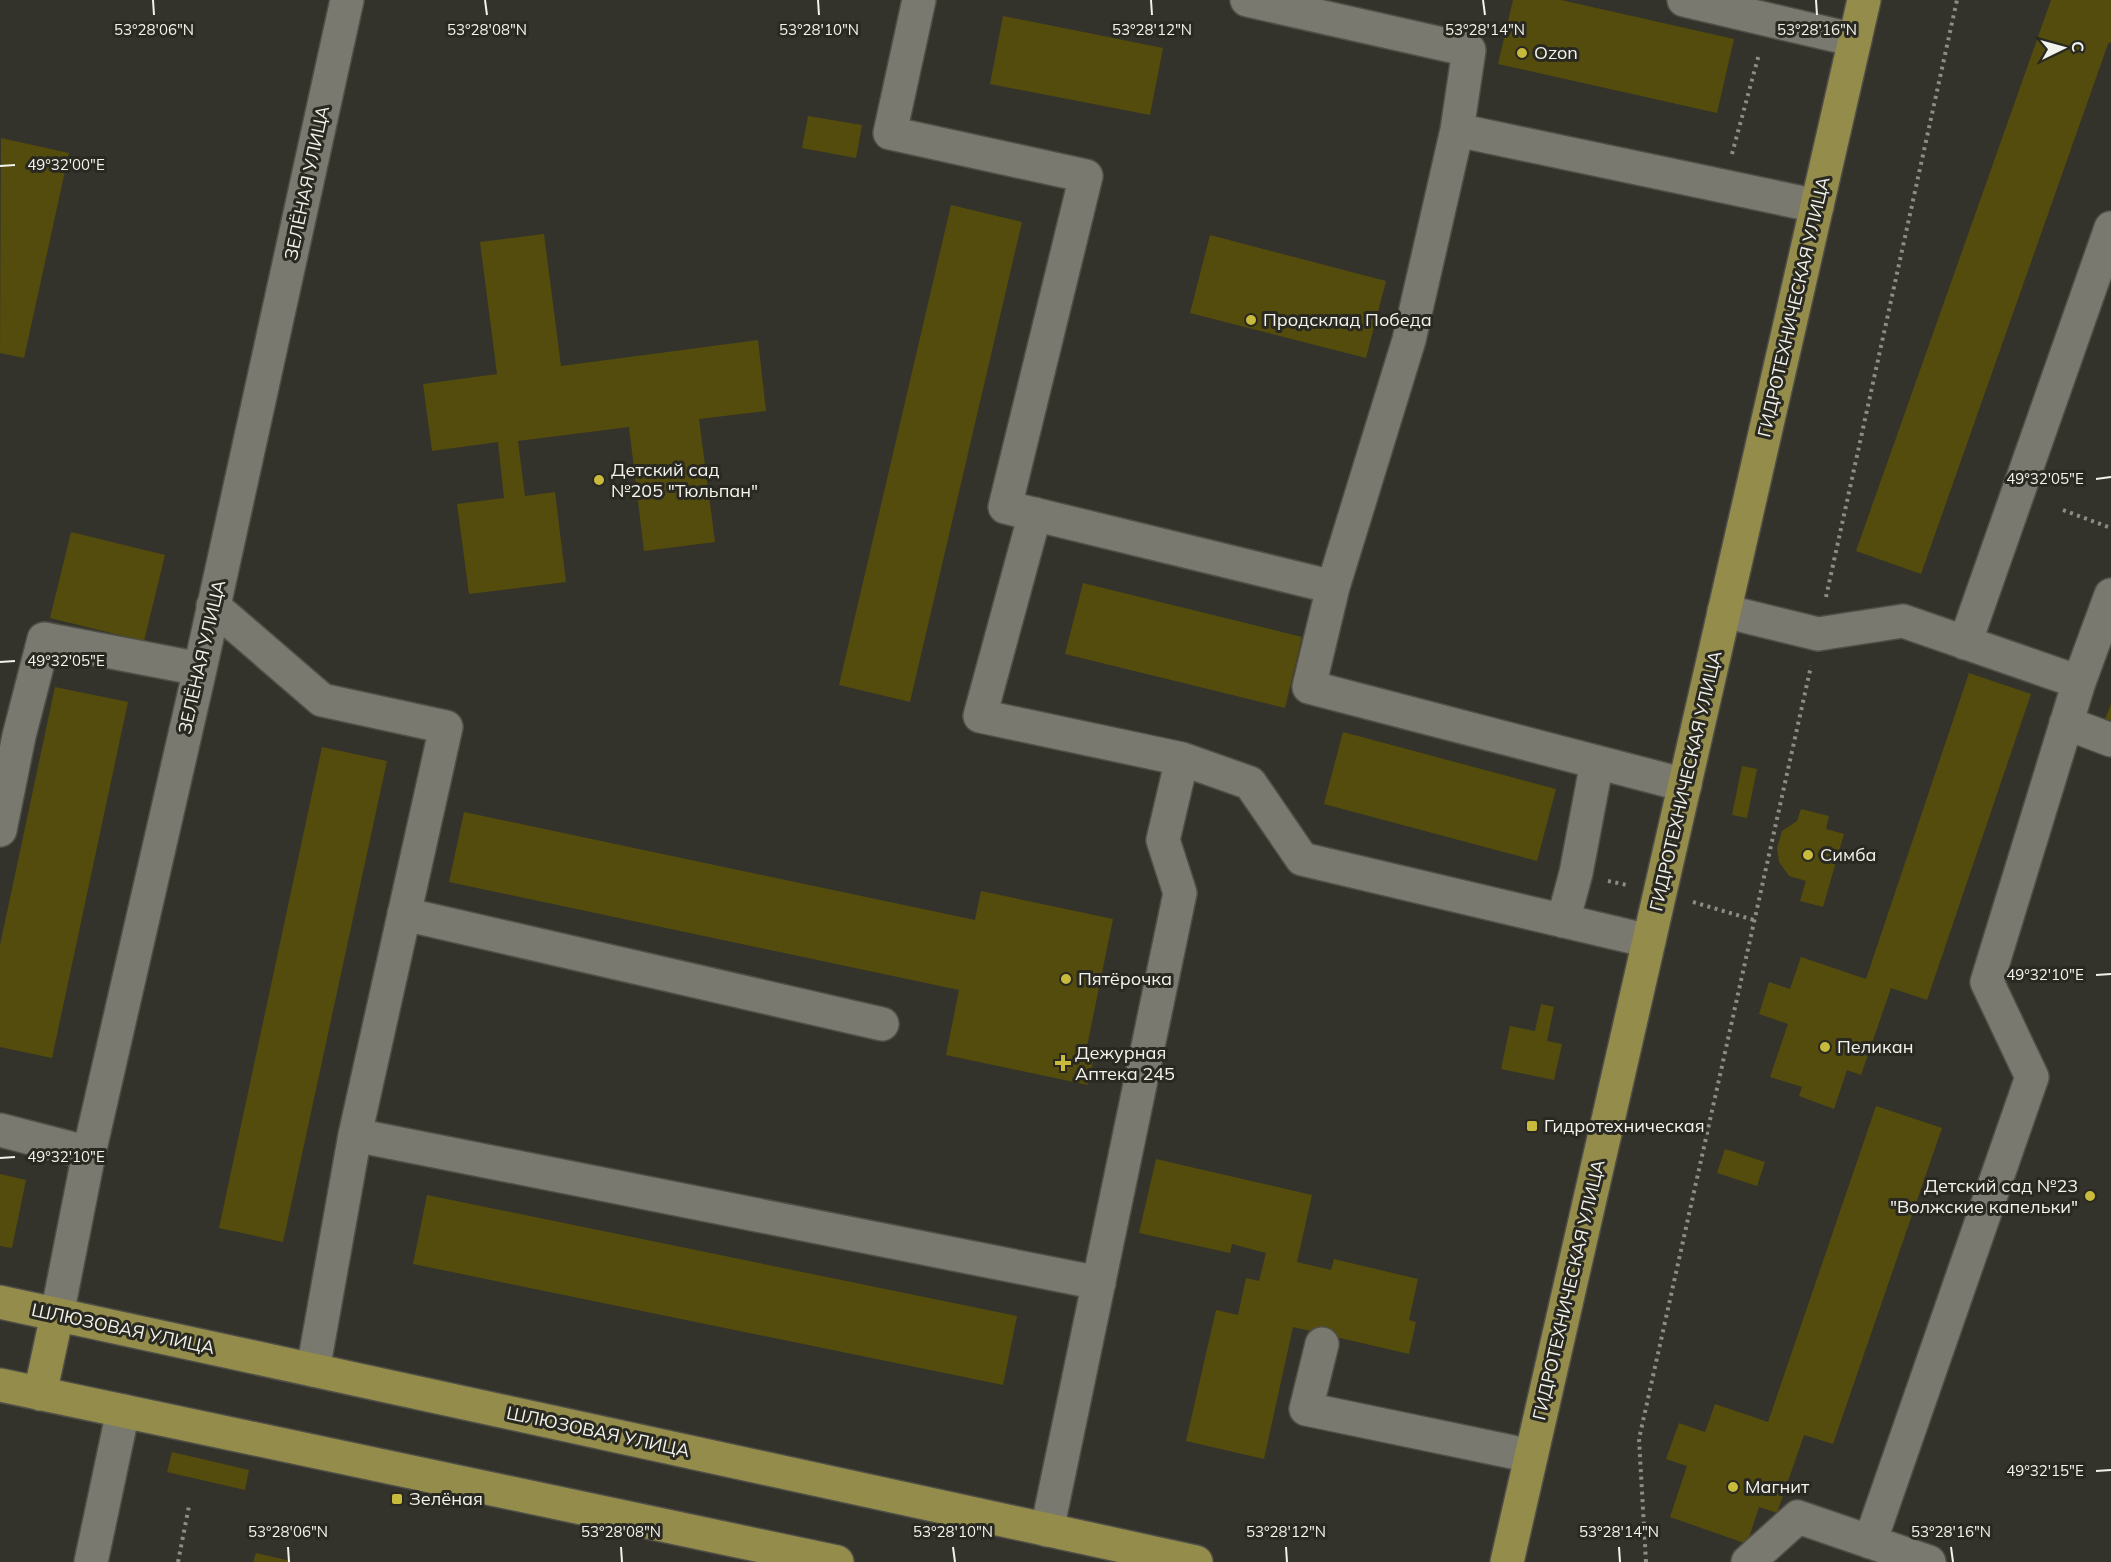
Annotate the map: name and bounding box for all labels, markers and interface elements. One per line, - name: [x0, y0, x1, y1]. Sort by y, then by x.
- north arrow: [2033, 18, 2093, 78]
- text: 53°28'06"N: [114, 20, 194, 39]
- text: 53°28'08"N: [447, 20, 527, 39]
- text: 53°28'10"N: [779, 20, 859, 39]
- text: 53°28'12"N: [1112, 20, 1192, 39]
- text: 53°28'14"N: [1445, 20, 1525, 39]
- text: 53°28'16"N: [1777, 20, 1857, 39]
- text: С: [2068, 40, 2088, 53]
- place label: Ozon: [1534, 41, 1578, 64]
- marker: Ozon: [1515, 46, 1529, 60]
- street label: ЗЕЛЁНАЯ УЛИЦА: [279, 103, 334, 262]
- text: 49°32'00"E: [27, 155, 105, 174]
- street label: ГИДРОТЕХНИЧЕСКАЯ УЛИЦА: [1752, 174, 1835, 439]
- place label: Продсклад Победа: [1263, 308, 1432, 331]
- marker: Продсклад Победа: [1244, 313, 1258, 327]
- place label: Детский сад №205 "Тюльпан": [611, 458, 758, 502]
- text: 49°32'05"E: [2006, 469, 2084, 488]
- marker: Детский сад №205 "Тюльпан": [592, 473, 606, 487]
- street label: ЗЕЛЁНАЯ УЛИЦА: [173, 578, 230, 736]
- street label: ГИДРОТЕХНИЧЕСКАЯ УЛИЦА: [1644, 648, 1727, 913]
- text: 49°32'05"E: [27, 651, 105, 670]
- place label: Симба: [1820, 843, 1877, 866]
- marker: Симба: [1801, 848, 1815, 862]
- text: 49°32'10"E: [2006, 965, 2084, 984]
- place label: Пятёрочка: [1078, 967, 1172, 990]
- marker: Пятёрочка: [1059, 972, 1073, 986]
- place label: Пеликан: [1837, 1035, 1913, 1058]
- marker: Пеликан: [1818, 1040, 1832, 1054]
- place label: Дежурная Аптека 245: [1075, 1041, 1175, 1085]
- marker: Дежурная Аптека 245: [1056, 1056, 1070, 1070]
- place label: Гидротехническая: [1544, 1114, 1705, 1137]
- marker: Гидротехническая: [1525, 1119, 1539, 1133]
- text: 49°32'10"E: [27, 1147, 105, 1166]
- street label: ГИДРОТЕХНИЧЕСКАЯ УЛИЦА: [1527, 1157, 1610, 1422]
- place label: Детский сад №23 "Волжские капельки": [1890, 1174, 2078, 1218]
- marker: Детский сад №23 "Волжские капельки": [2083, 1189, 2097, 1203]
- street label: ШЛЮЗОВАЯ УЛИЦА: [29, 1298, 217, 1359]
- street label: ШЛЮЗОВАЯ УЛИЦА: [504, 1401, 692, 1462]
- text: 49°32'15"E: [2006, 1461, 2084, 1480]
- place label: Магнит: [1745, 1475, 1810, 1498]
- marker: Магнит: [1726, 1480, 1740, 1494]
- place label: Зелёная: [409, 1487, 483, 1510]
- marker: Зелёная: [390, 1492, 404, 1506]
- text: 53°28'06"N: [248, 1522, 328, 1541]
- text: 53°28'08"N: [581, 1522, 661, 1541]
- text: 53°28'10"N: [913, 1522, 993, 1541]
- text: 53°28'12"N: [1246, 1522, 1326, 1541]
- text: 53°28'14"N: [1579, 1522, 1659, 1541]
- text: 53°28'16"N: [1911, 1522, 1991, 1541]

